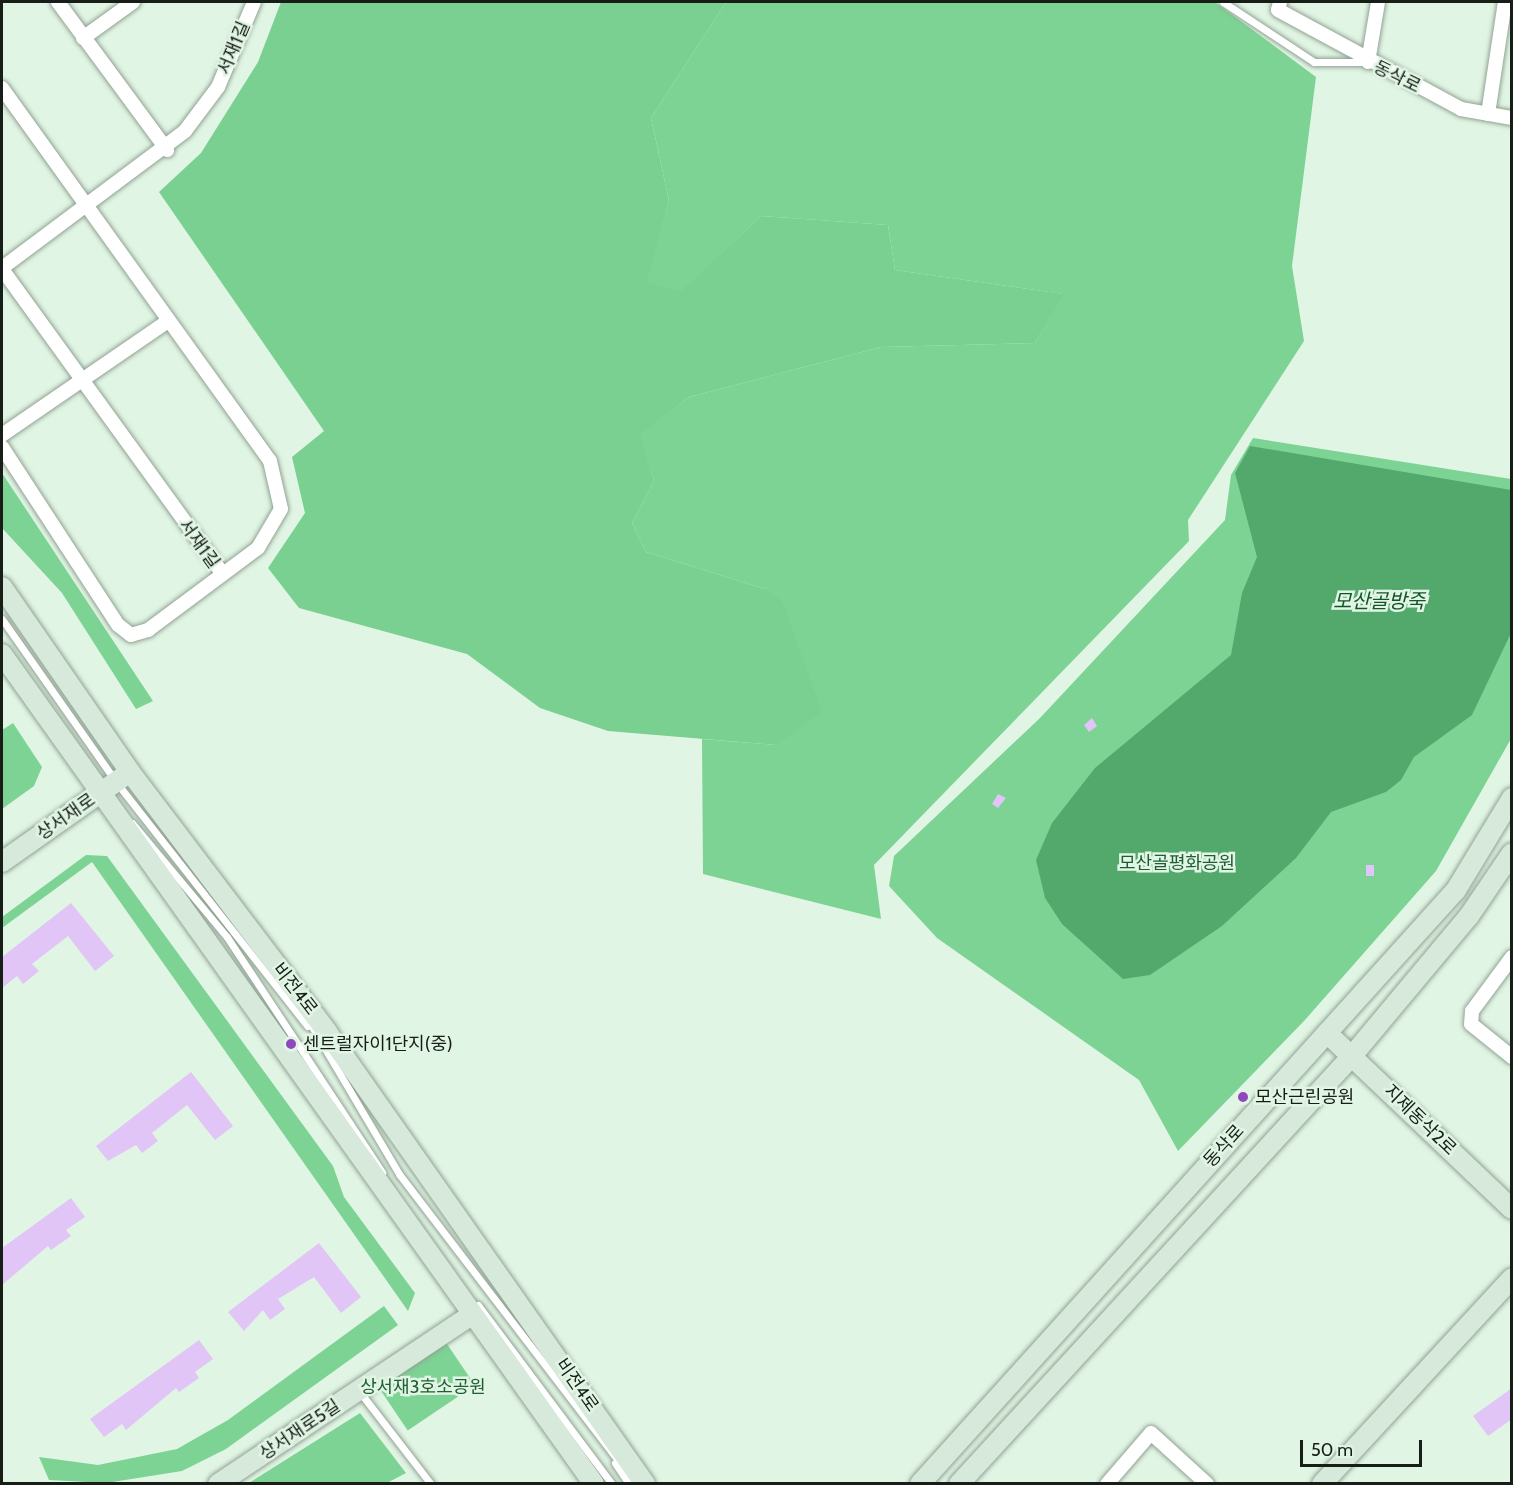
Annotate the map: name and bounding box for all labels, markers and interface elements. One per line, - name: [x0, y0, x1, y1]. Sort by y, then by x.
- street label: 서재1길: [213, 18, 255, 78]
- street label: 동삭로: [1370, 56, 1424, 98]
- street label: 서재1길: [174, 515, 224, 573]
- water label: 모산골방죽: [1333, 589, 1425, 613]
- street label: 상서재로: [33, 789, 99, 845]
- park label: 모산골평화공원: [1119, 852, 1235, 874]
- street label: 비전4로: [268, 959, 322, 1019]
- place label: 센트럴자이1단지(중): [303, 1033, 453, 1055]
- marker: 센트럴자이1단지(중): [284, 1037, 298, 1051]
- street label: 지제동삭2로: [1379, 1080, 1461, 1160]
- place label: 모산근린공원: [1255, 1086, 1354, 1108]
- marker: 모산근린공원: [1236, 1090, 1250, 1104]
- street label: 동삭로: [1199, 1120, 1249, 1172]
- street label: 비전4로: [551, 1354, 603, 1416]
- park label: 상서재3호소공원: [360, 1376, 486, 1398]
- street label: 상서재로5길: [256, 1395, 344, 1465]
- scale bar: [1303, 1428, 1424, 1466]
- text: 50 m: [1311, 1439, 1353, 1461]

